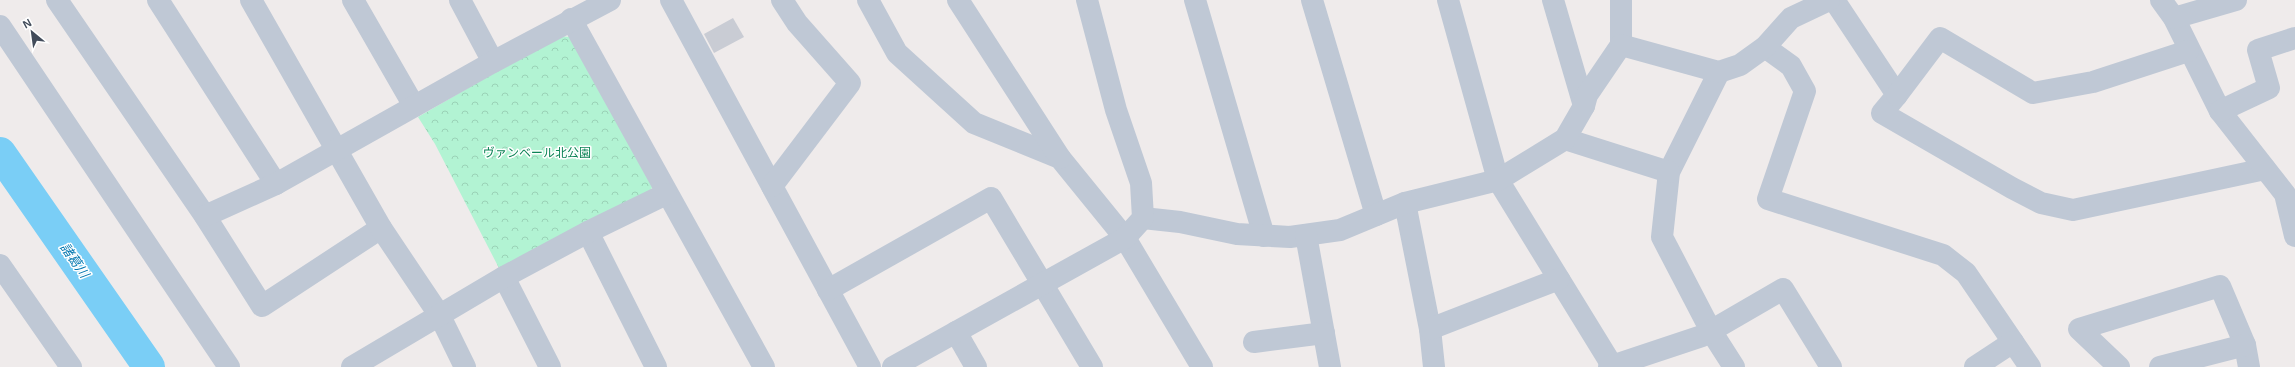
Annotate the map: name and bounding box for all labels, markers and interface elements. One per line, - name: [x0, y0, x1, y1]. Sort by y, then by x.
- north arrow: [12, 12, 52, 52]
- text: N: [21, 16, 34, 30]
- park label: ヴァンベール北公園: [483, 146, 591, 160]
- water label: 諸葛川: [57, 240, 93, 282]

